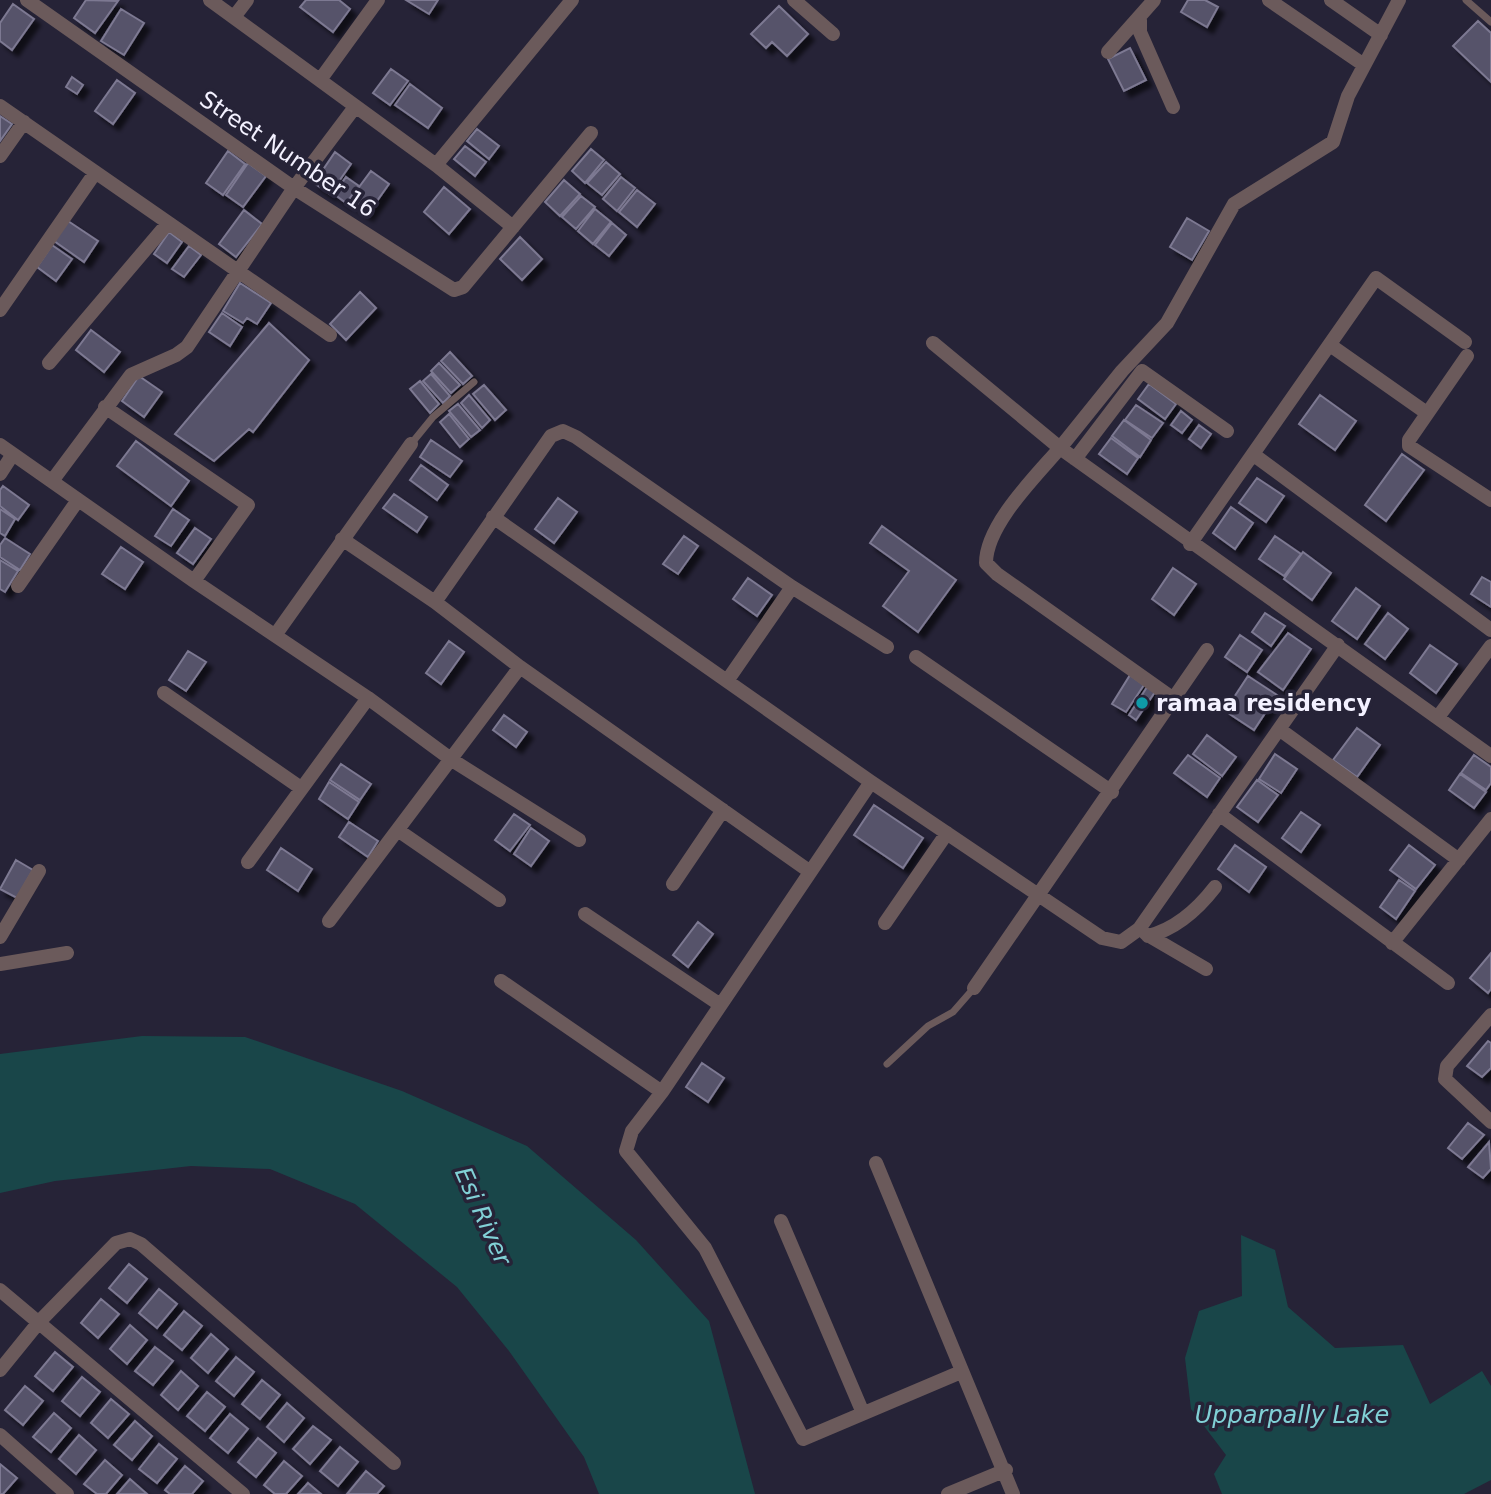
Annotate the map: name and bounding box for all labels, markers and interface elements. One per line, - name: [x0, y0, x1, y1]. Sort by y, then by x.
- street label: Street Number 16: [195, 86, 381, 222]
- place label: ramaa residency: [1156, 690, 1371, 716]
- marker: ramaa residency: [1134, 695, 1150, 711]
- water label: Esi River: [449, 1163, 518, 1271]
- water label: Upparpally Lake: [1195, 1401, 1389, 1429]

